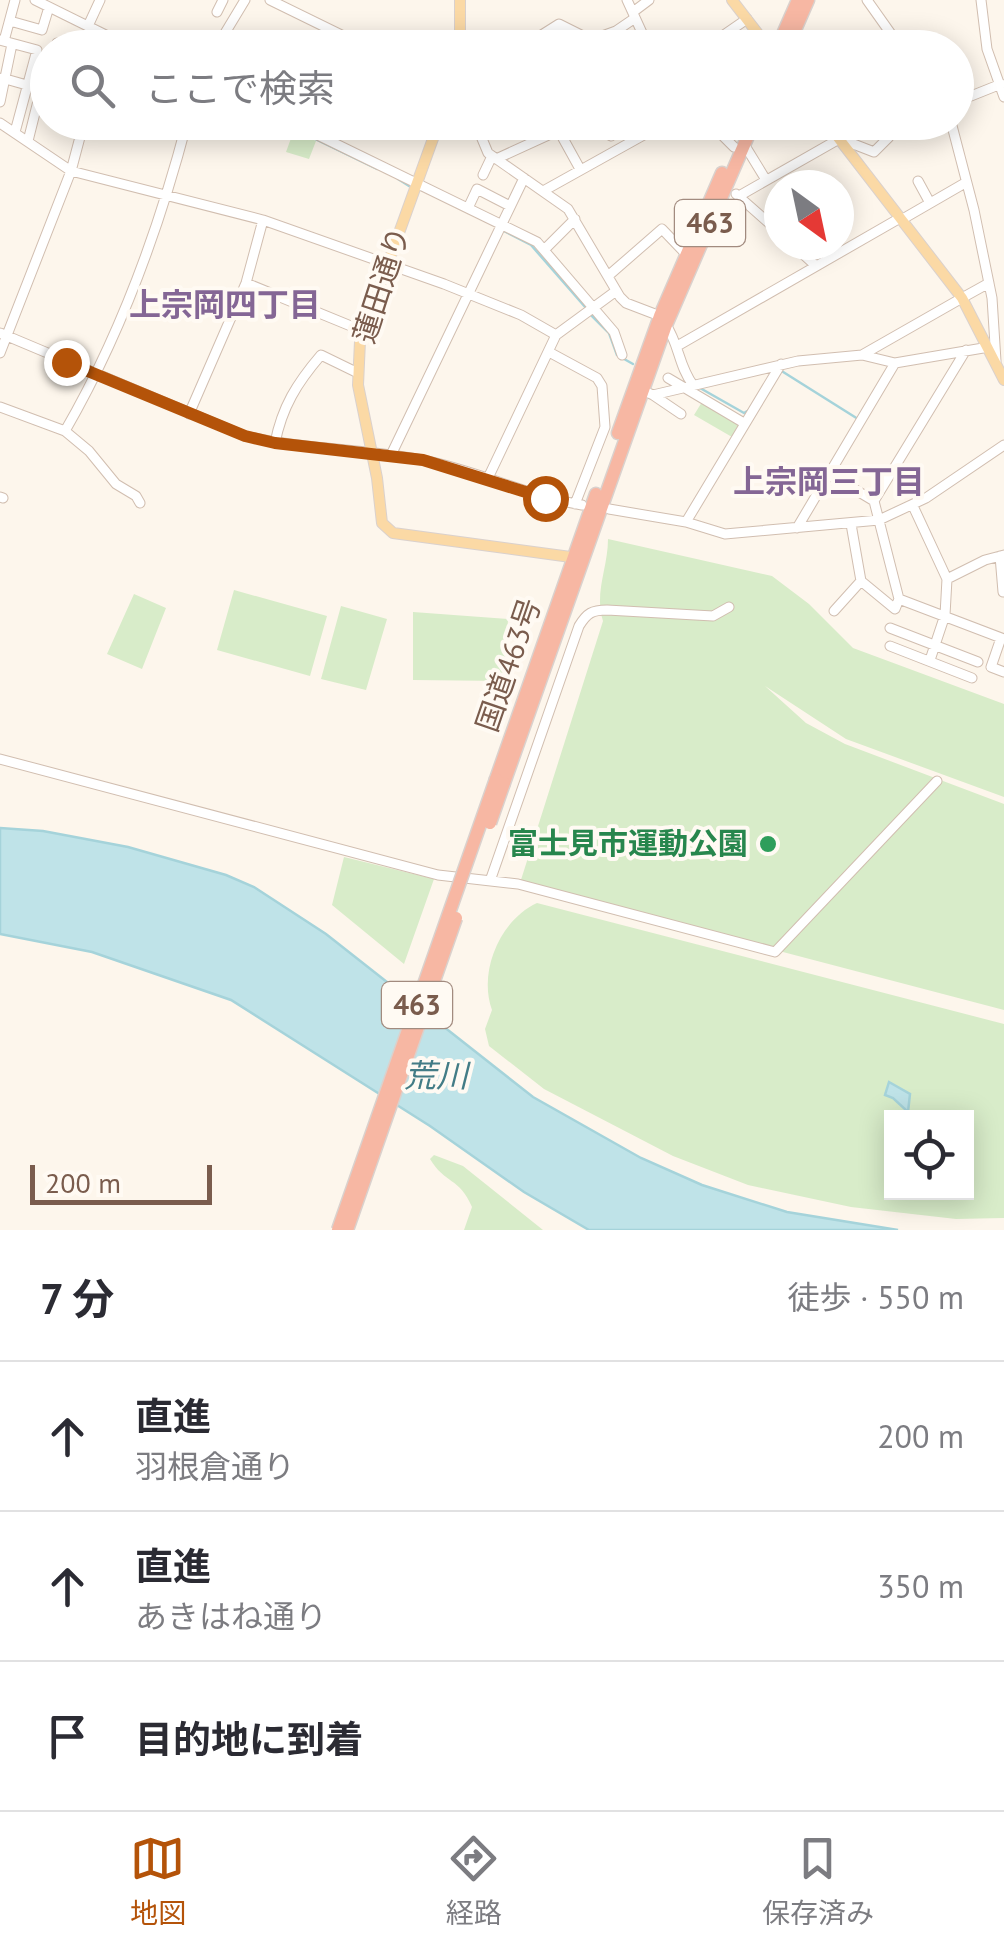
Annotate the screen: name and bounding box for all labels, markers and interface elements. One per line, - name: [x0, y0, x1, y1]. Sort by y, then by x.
- search box: [30, 30, 974, 140]
- icon: search: [65, 58, 120, 113]
- text: ここで検索: [145, 63, 335, 112]
- north arrow: [764, 170, 854, 260]
- road number: 463: [675, 200, 745, 246]
- street label: 蓮田通り: [343, 221, 418, 348]
- district label: 上宗岡四丁目: [129, 283, 321, 325]
- route end: [44, 340, 90, 386]
- district label: 上宗岡三丁目: [733, 460, 925, 502]
- route start: [523, 476, 569, 522]
- street label: 国道463号: [467, 592, 549, 737]
- place label: 富士見市運動公園: [508, 823, 748, 862]
- marker: 富士見市運動公園: [757, 833, 779, 855]
- road number: 463: [382, 982, 452, 1028]
- water label: 荒川: [404, 1054, 471, 1096]
- map controls: [884, 1110, 974, 1200]
- button: locate: [884, 1110, 974, 1200]
- scale bar: [30, 1160, 212, 1204]
- text: 200 m: [45, 1164, 121, 1201]
- text: 7 分: [40, 1271, 114, 1326]
- text: 徒歩 · 550 m: [788, 1276, 964, 1318]
- text: 直進: [135, 1391, 211, 1440]
- icon: ahead: [40, 1409, 95, 1464]
- text: 200 m: [877, 1415, 964, 1457]
- text: 羽根倉通り: [135, 1445, 295, 1487]
- text: 直進: [135, 1541, 211, 1590]
- icon: ahead: [40, 1559, 95, 1614]
- text: 350 m: [877, 1565, 964, 1607]
- text: あきはね通り: [135, 1595, 327, 1637]
- icon: arrive: [40, 1709, 95, 1764]
- text: 目的地に到着: [135, 1714, 363, 1763]
- tab: 地図: [130, 1831, 186, 1931]
- tab: 経路: [446, 1831, 502, 1931]
- tab: 保存済み: [762, 1831, 874, 1931]

